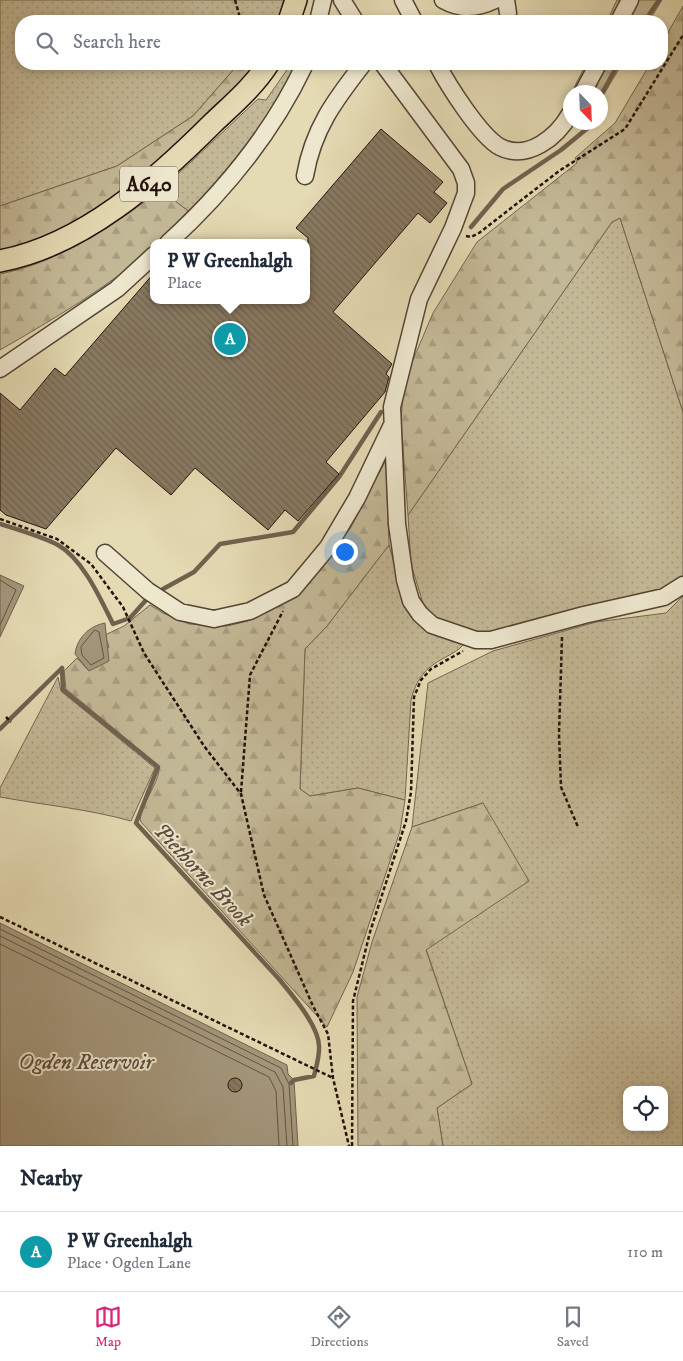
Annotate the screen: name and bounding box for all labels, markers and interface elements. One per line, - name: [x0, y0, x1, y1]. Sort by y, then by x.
- search box: [15, 15, 668, 70]
- icon: search: [33, 29, 61, 57]
- text: Search here: [73, 31, 161, 54]
- north arrow: [563, 85, 608, 130]
- road number: A640: [120, 166, 178, 202]
- popup: [150, 239, 310, 304]
- text: P W Greenhalgh: [167, 250, 293, 273]
- text: Place: [167, 273, 202, 293]
- pin: A: [214, 320, 246, 358]
- your location: [332, 539, 358, 565]
- water label: Piethorne Brook: [148, 817, 259, 933]
- water label: Ogden Reservoir: [19, 1049, 156, 1076]
- map controls: [623, 1086, 668, 1131]
- button: locate: [623, 1086, 668, 1131]
- text: Nearby: [20, 1166, 82, 1192]
- text: P W Greenhalgh: [67, 1230, 193, 1253]
- text: A: [31, 1242, 41, 1262]
- text: 110 m: [627, 1242, 663, 1262]
- text: Place · Ogden Lane: [67, 1253, 191, 1273]
- tab: Map: [94, 1303, 122, 1351]
- tab: Directions: [310, 1303, 368, 1351]
- tab: Saved: [557, 1303, 589, 1351]

